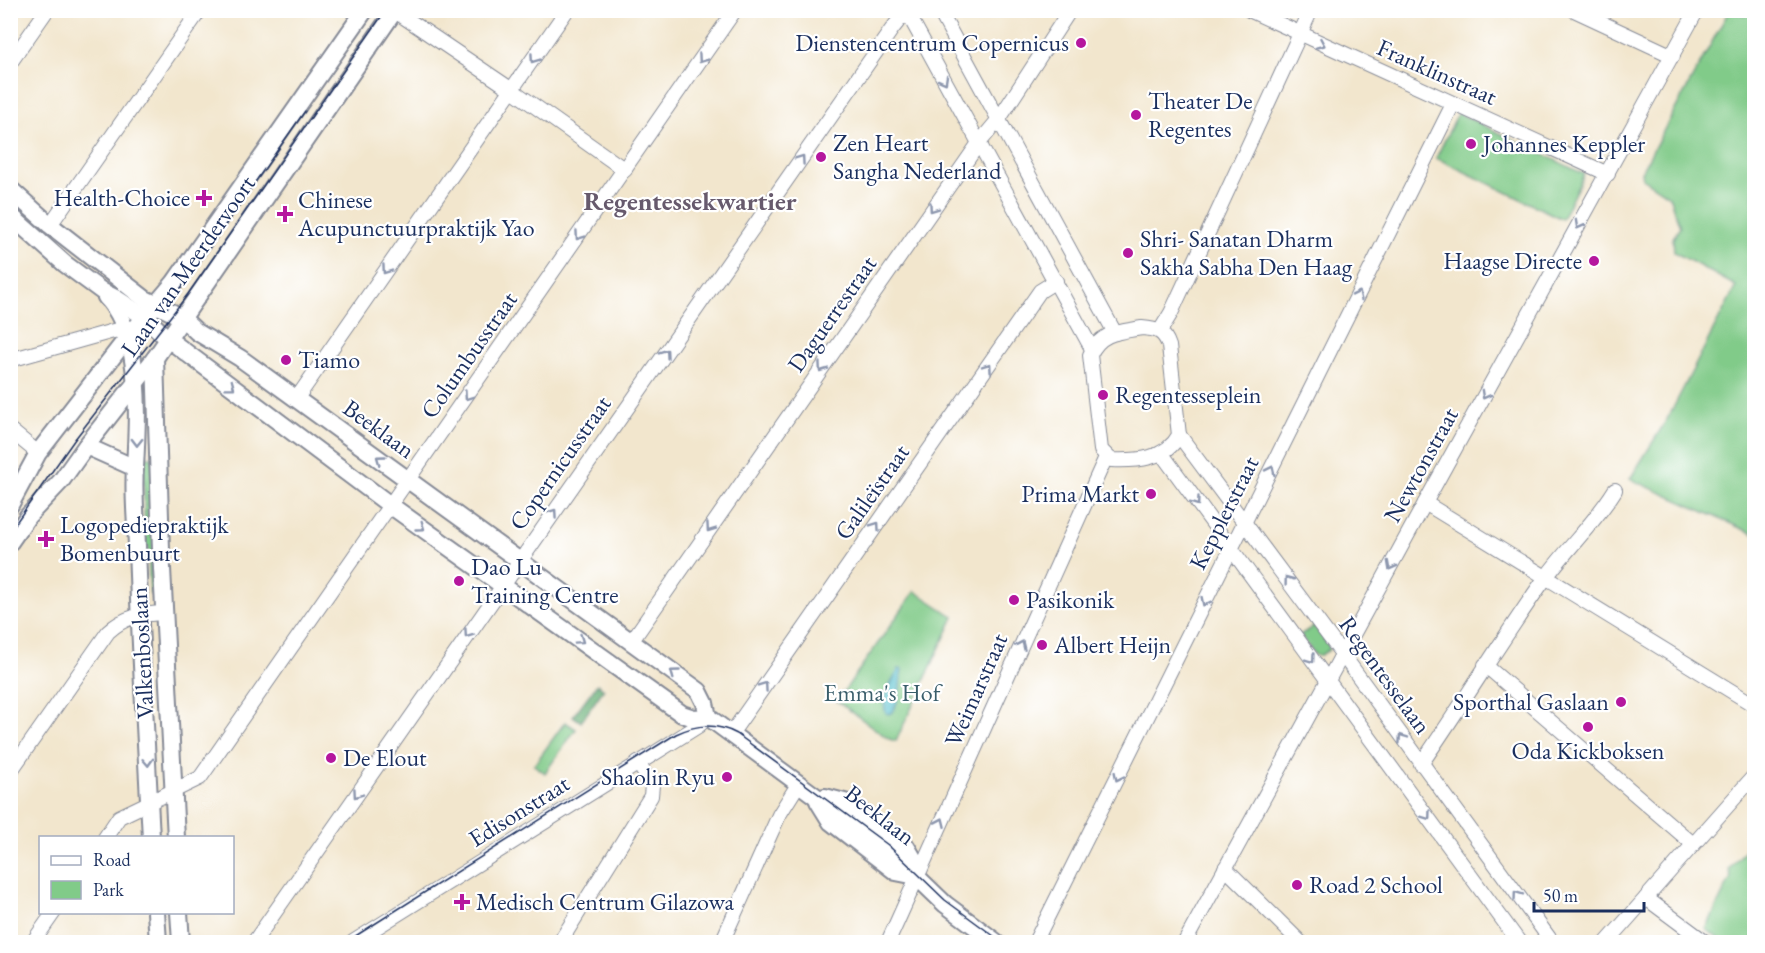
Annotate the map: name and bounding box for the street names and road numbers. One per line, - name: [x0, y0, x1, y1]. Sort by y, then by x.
- street label: Franklinstraat: [1372, 31, 1502, 112]
- street label: Laan van Meerdervoort: [113, 169, 262, 362]
- street label: Daguerrestraat: [780, 249, 883, 378]
- street label: Columbusstraat: [413, 285, 524, 424]
- street label: Copernicusstraat: [502, 389, 618, 536]
- street label: Beeklaan: [337, 392, 422, 465]
- street label: Newtonstraat: [1376, 401, 1465, 528]
- street label: Galileïstraat: [827, 438, 916, 546]
- street label: Kepplerstraat: [1182, 450, 1266, 575]
- street label: Valkenboslaan: [123, 586, 160, 720]
- street label: Regentesselaan: [1332, 610, 1439, 740]
- street label: Weimarstraat: [937, 628, 1015, 751]
- street label: Edisonstraat: [462, 767, 575, 854]
- street label: Beeklaan: [839, 777, 922, 852]

